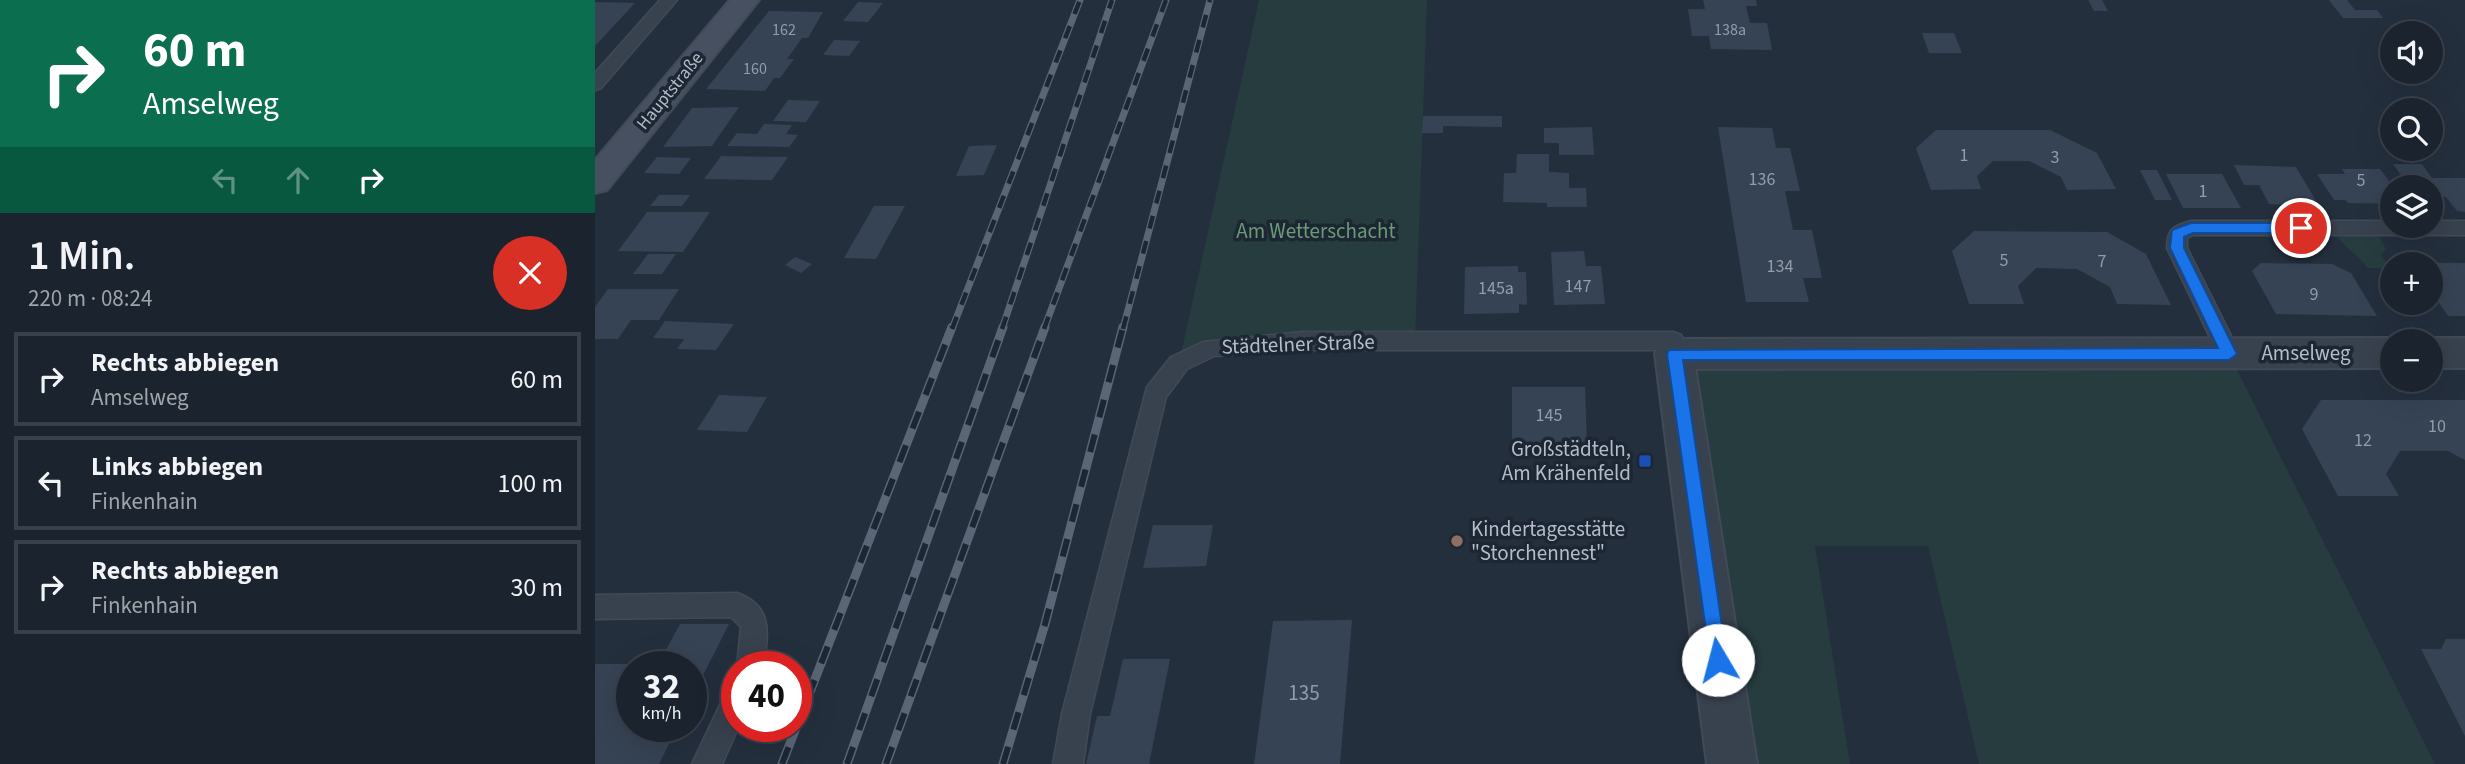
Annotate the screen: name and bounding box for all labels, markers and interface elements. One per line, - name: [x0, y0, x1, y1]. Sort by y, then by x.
- text: 60 m: [143, 16, 247, 86]
- house number: 162: [772, 19, 796, 41]
- house number: 138a: [1714, 19, 1746, 41]
- map controls: [2380, 21, 2443, 392]
- button: sound: [2380, 21, 2443, 84]
- icon: right: [28, 28, 119, 119]
- street label: Hauptstraße: [631, 47, 709, 135]
- house number: 160: [743, 58, 767, 80]
- text: Amselweg: [143, 81, 279, 127]
- button: search: [2380, 98, 2443, 161]
- house number: 1: [1960, 143, 1968, 168]
- house number: 3: [2051, 145, 2060, 170]
- icon: left: [206, 161, 244, 199]
- icon: ahead: [279, 161, 317, 199]
- icon: right: [352, 161, 390, 199]
- house number: 136: [1749, 167, 1775, 192]
- house number: 5: [2357, 168, 2366, 193]
- button: layers: [2380, 175, 2443, 238]
- house number: 1: [2199, 179, 2207, 204]
- pin: [2271, 198, 2331, 258]
- icon: arrive: [2282, 209, 2320, 247]
- park label: Am Wetterschacht: [1236, 216, 1396, 246]
- text: 1 Min.: [28, 226, 135, 286]
- button: close: [493, 236, 567, 310]
- house number: 5: [2000, 248, 2009, 273]
- house number: 7: [2098, 249, 2107, 274]
- button: +: [2380, 252, 2443, 315]
- house number: 134: [1767, 254, 1793, 279]
- house number: 147: [1565, 274, 1591, 299]
- house number: 145a: [1478, 276, 1514, 301]
- text: 220 m · 08:24: [28, 282, 152, 315]
- house number: 9: [2310, 282, 2319, 307]
- street label: Städtelner Straße: [1221, 326, 1375, 362]
- button: −: [2380, 329, 2443, 392]
- street label: Amselweg: [2261, 338, 2351, 368]
- text: Rechts abbiegen: [91, 344, 279, 381]
- icon: right: [32, 360, 70, 398]
- text: 60 m: [510, 361, 563, 398]
- text: Amselweg: [91, 381, 189, 414]
- house number: 145: [1536, 403, 1562, 428]
- house number: 10: [2428, 414, 2446, 439]
- house number: 12: [2354, 428, 2372, 453]
- place label: Großstädteln, Am Krähenfeld: [1502, 434, 1631, 488]
- text: Links abbiegen: [91, 448, 263, 485]
- marker: Großstädteln, Am Krähenfeld: [1637, 453, 1653, 469]
- icon: left: [32, 464, 70, 502]
- text: 100 m: [497, 465, 563, 502]
- text: Finkenhain: [91, 485, 198, 518]
- place label: Kindertagesstätte "Storchennest": [1471, 514, 1625, 568]
- marker: Kindertagesstätte "Storchennest": [1449, 533, 1465, 549]
- text: Rechts abbiegen: [91, 552, 279, 589]
- icon: right: [32, 568, 70, 606]
- text: 30 m: [510, 569, 563, 606]
- text: Finkenhain: [91, 589, 198, 622]
- position arrow: [1681, 623, 1755, 697]
- speed limit sign: 40: [721, 651, 812, 742]
- text: 32: [643, 662, 680, 712]
- house number: 135: [1288, 678, 1320, 708]
- text: km/h: [642, 701, 681, 726]

